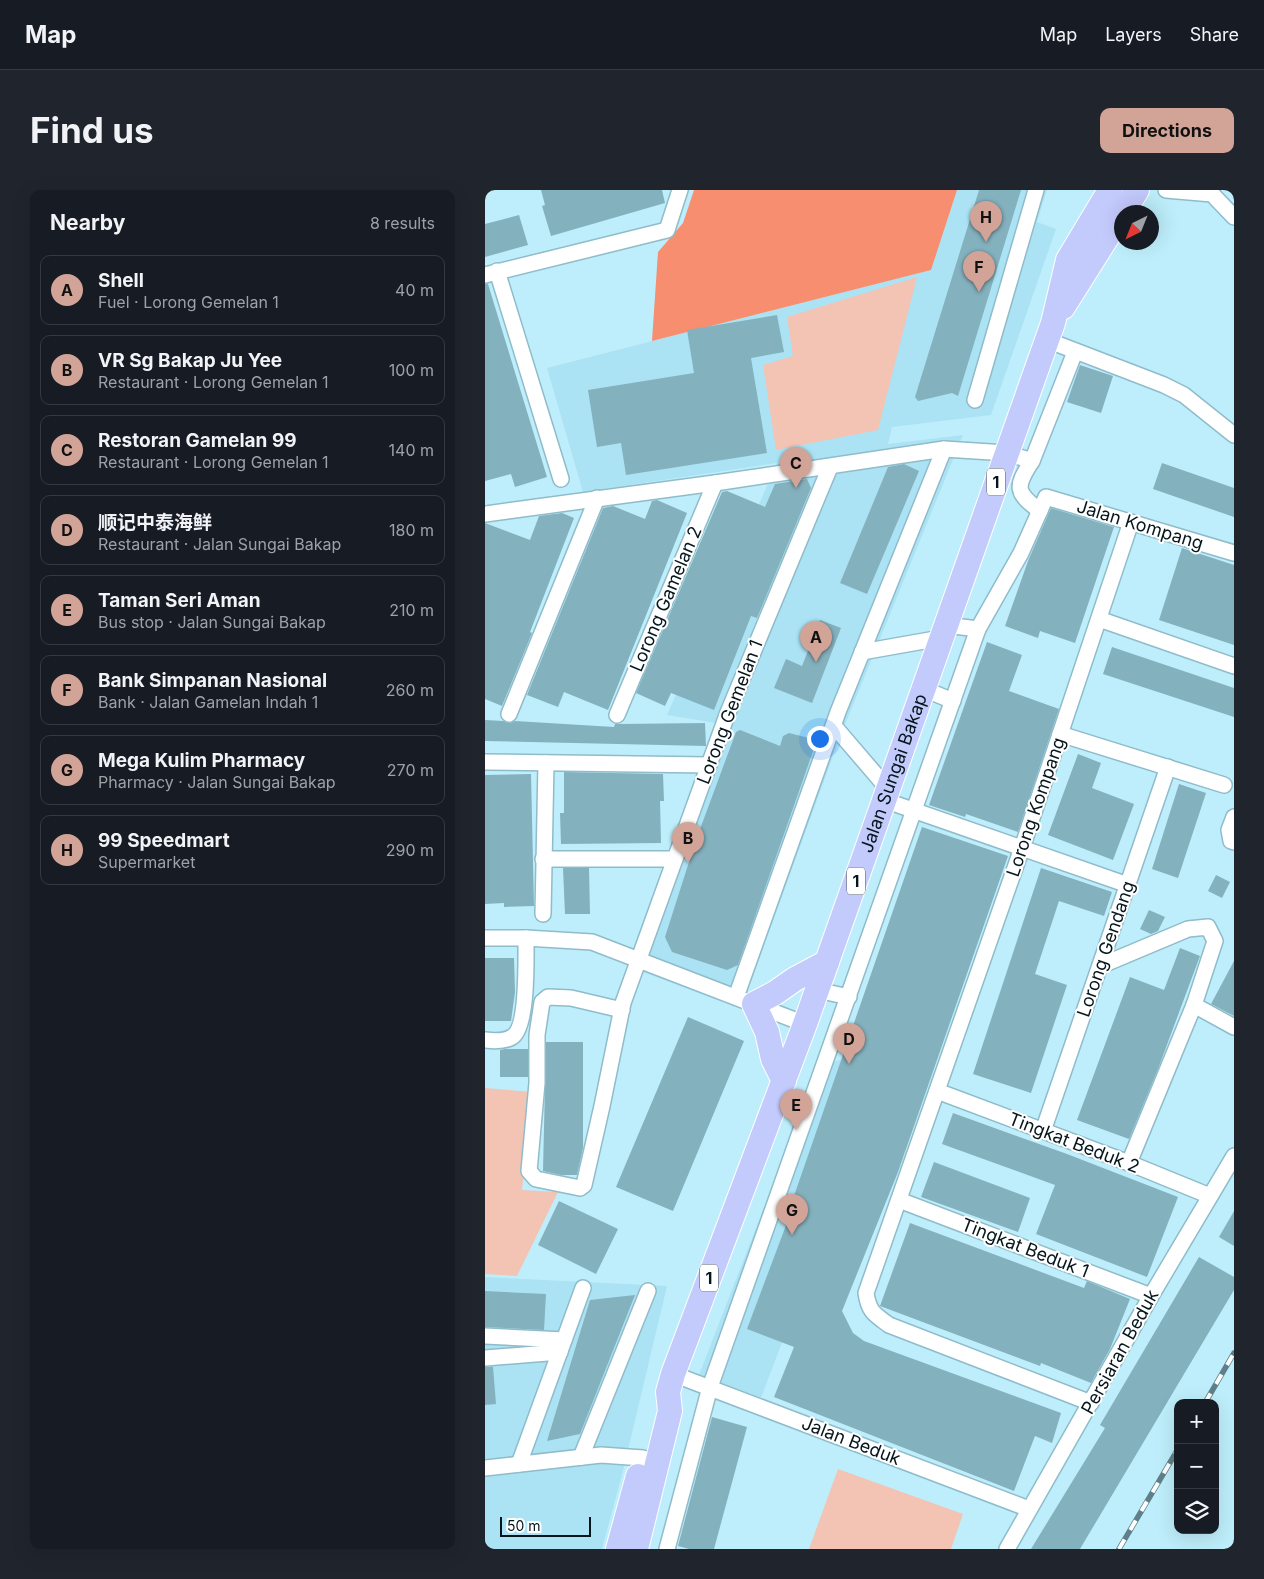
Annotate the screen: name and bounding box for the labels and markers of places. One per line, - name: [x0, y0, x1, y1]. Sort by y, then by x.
- pin: H: [970, 201, 1002, 242]
- pin: F: [963, 251, 995, 292]
- pin: C: [780, 447, 812, 488]
- pin: A: [800, 621, 832, 662]
- pin: B: [672, 822, 704, 863]
- pin: D: [833, 1023, 865, 1064]
- pin: E: [780, 1089, 812, 1130]
- pin: G: [776, 1194, 808, 1235]

